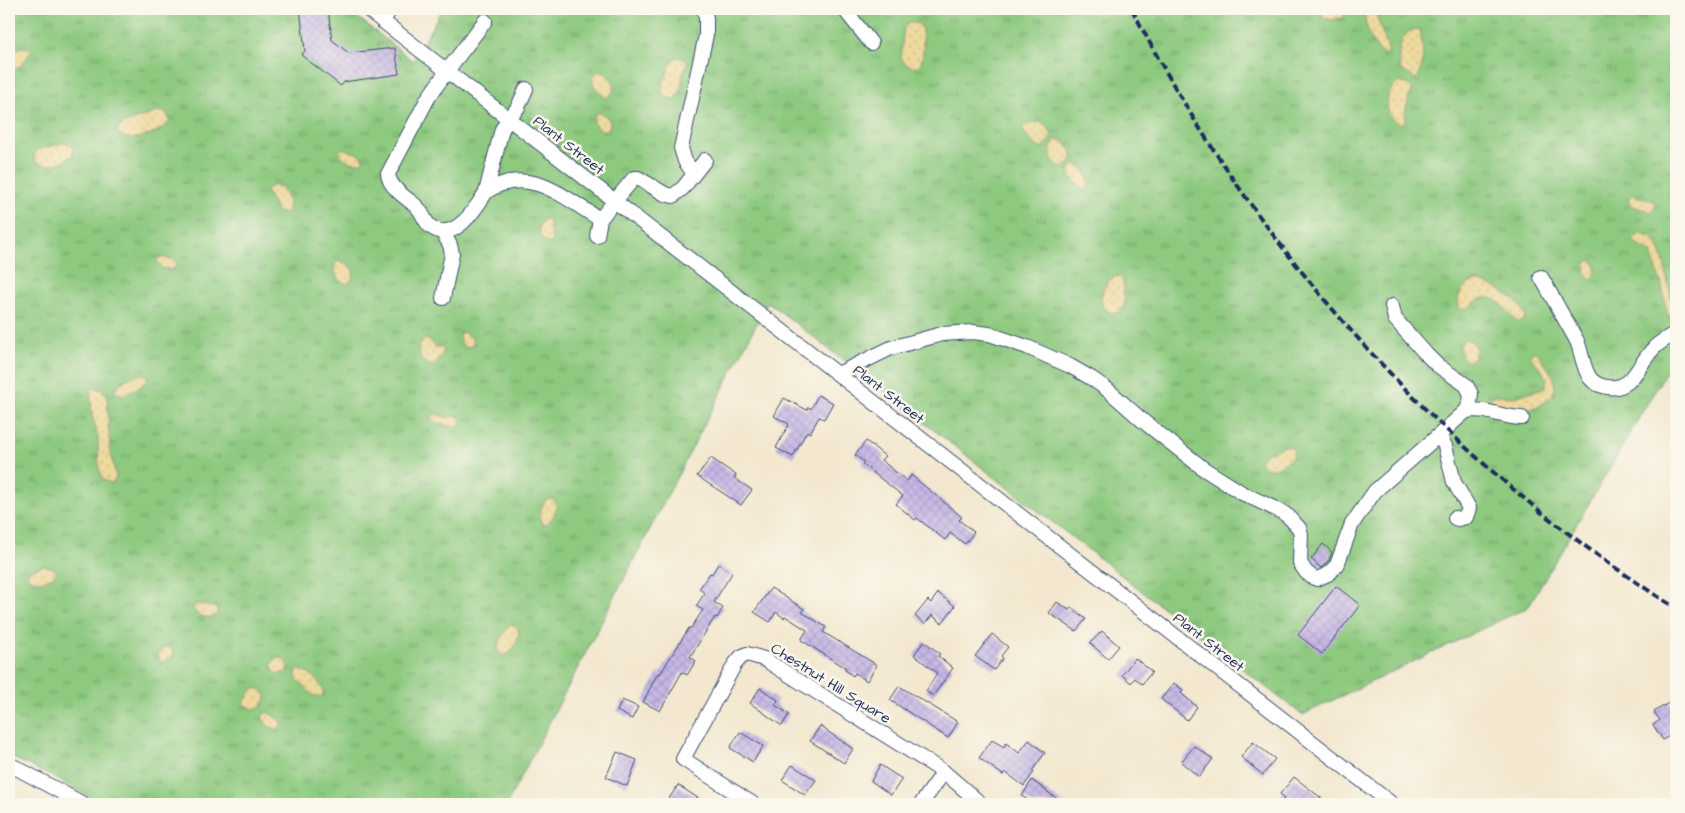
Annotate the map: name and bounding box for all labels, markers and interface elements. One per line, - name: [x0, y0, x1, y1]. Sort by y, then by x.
- street label: Plant Street: [529, 111, 609, 180]
- street label: Plant Street: [849, 360, 929, 429]
- street label: Plant Street: [1169, 608, 1249, 677]
- street label: Chestnut Hill Square: [767, 638, 895, 729]

